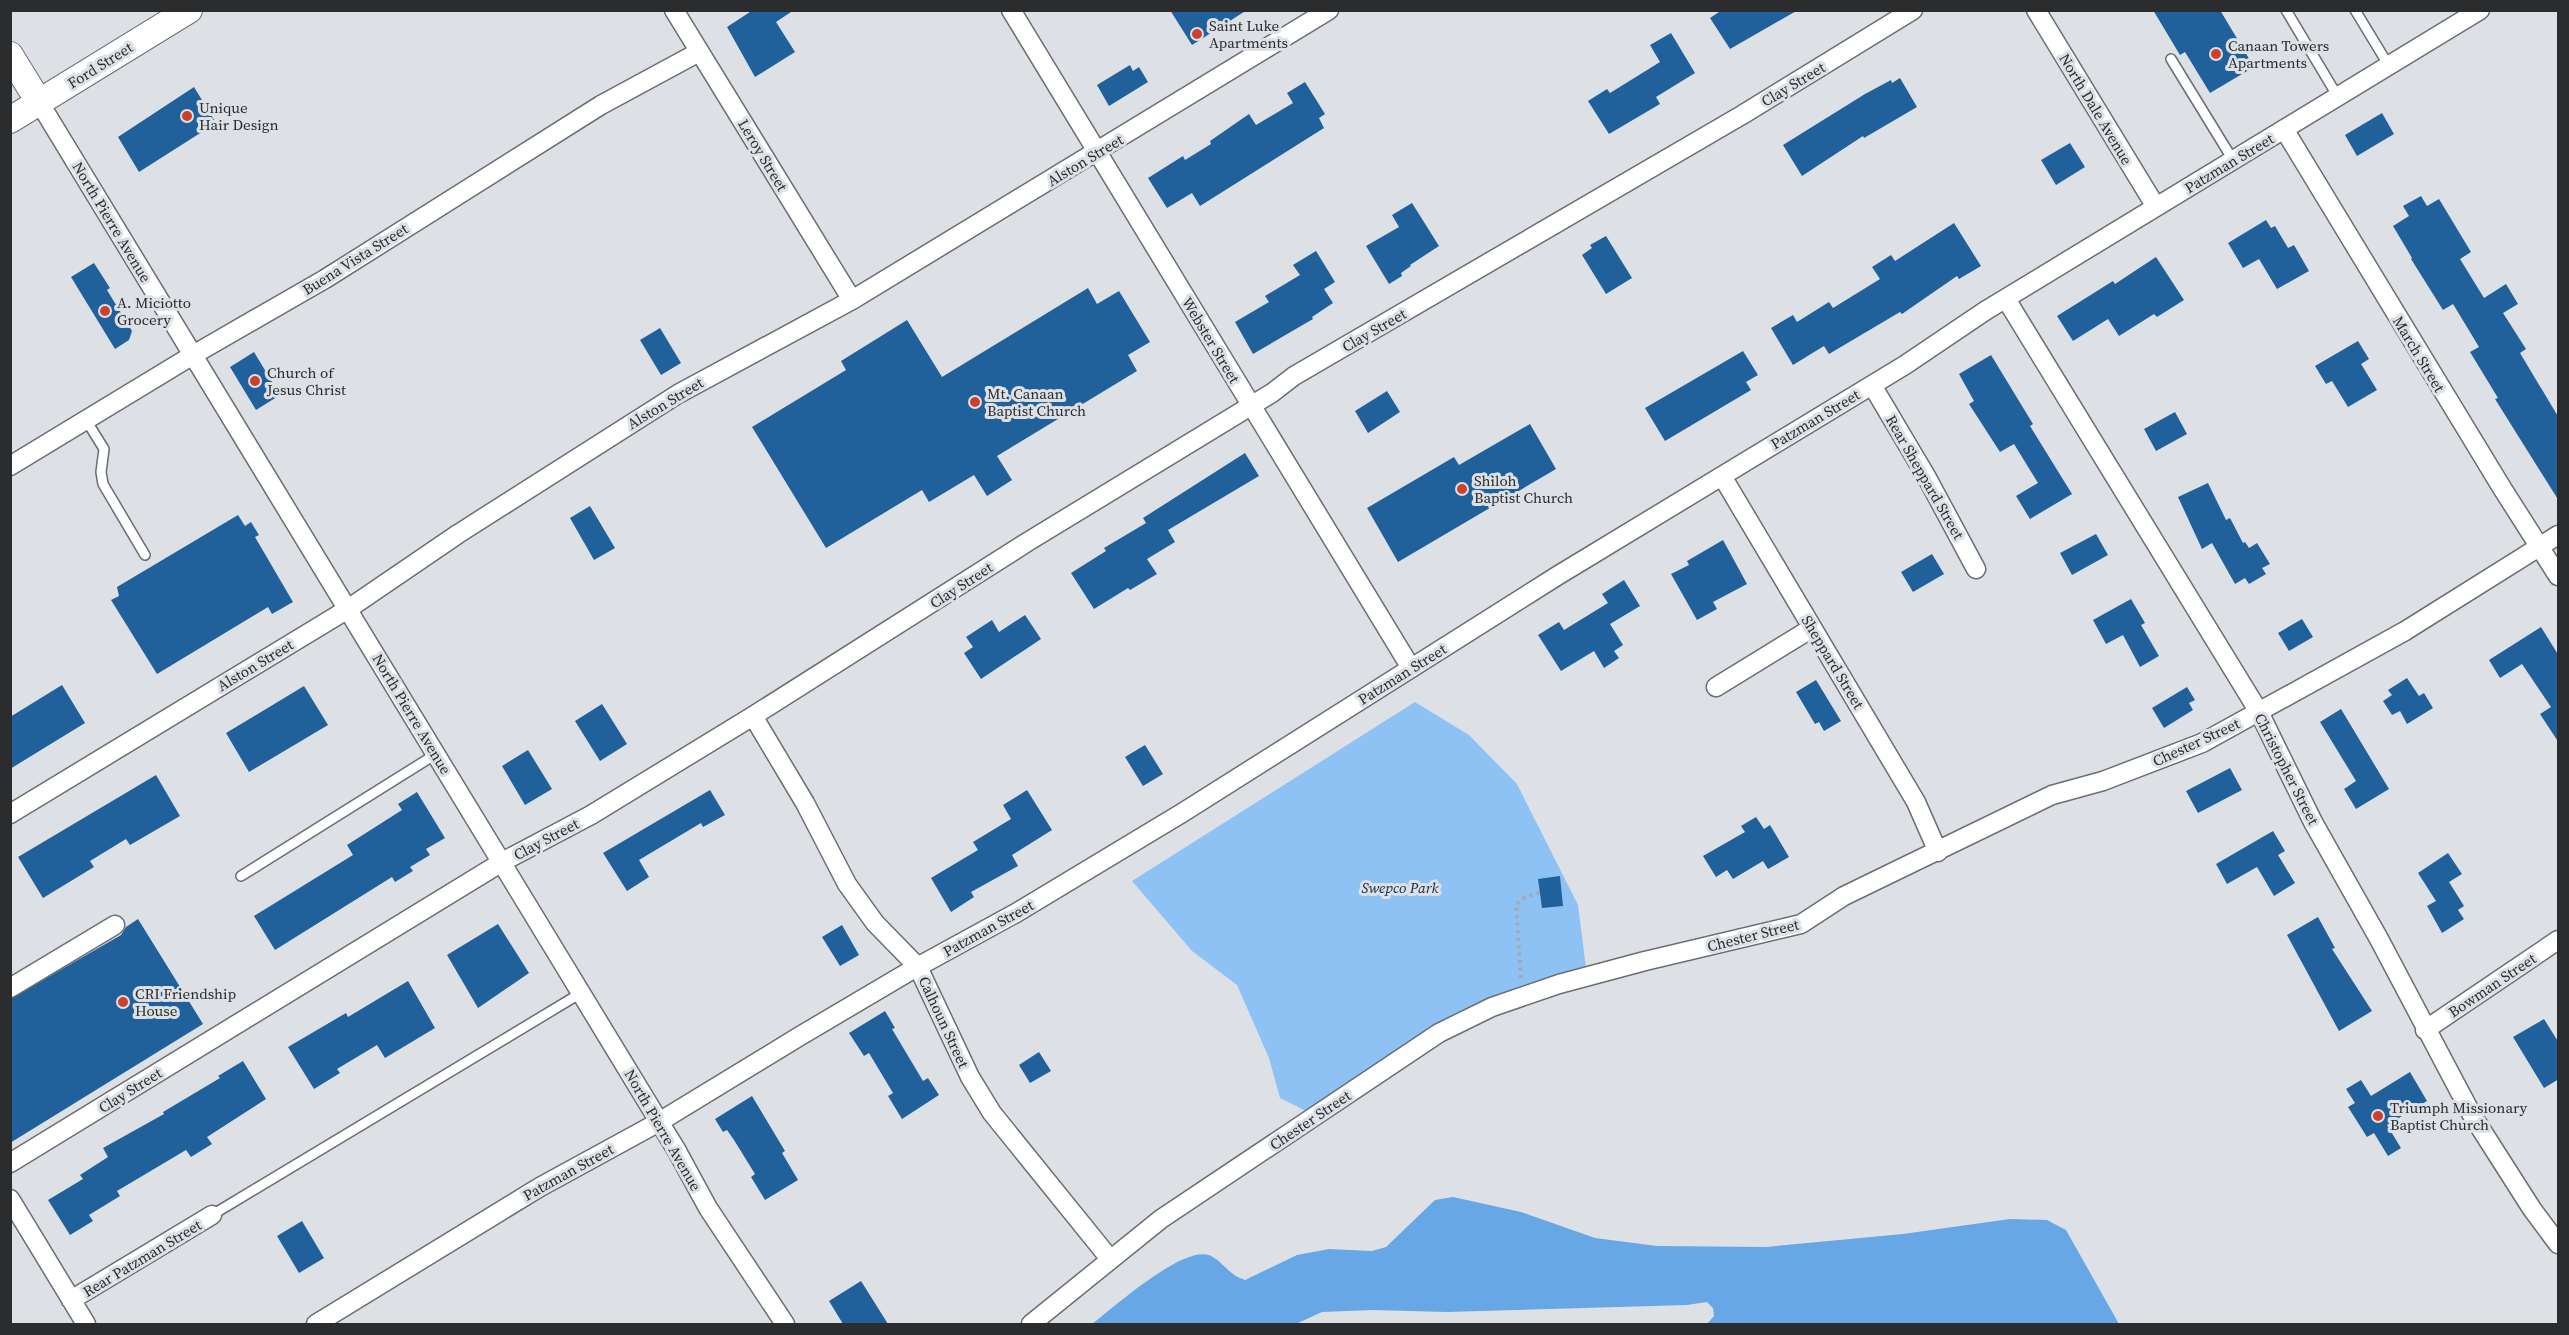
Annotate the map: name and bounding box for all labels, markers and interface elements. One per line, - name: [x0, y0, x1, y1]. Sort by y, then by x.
- place label: Saint Luke Apartments: [1209, 15, 1288, 53]
- marker: Saint Luke Apartments: [1190, 27, 1204, 41]
- place label: Canaan Towers Apartments: [2228, 35, 2329, 73]
- street label: Ford Street: [63, 37, 137, 93]
- marker: Canaan Towers Apartments: [2209, 47, 2223, 61]
- street label: North Dale Avenue: [2054, 49, 2138, 169]
- street label: Clay Street: [1757, 57, 1829, 111]
- place label: Unique Hair Design: [199, 97, 279, 135]
- marker: Unique Hair Design: [180, 109, 194, 123]
- street label: Leroy Street: [733, 115, 793, 195]
- street label: Patzman Street: [2180, 128, 2278, 198]
- street label: Alston Street: [1043, 129, 1127, 191]
- street label: North Pierre Avenue: [68, 158, 156, 286]
- street label: Buena Vista Street: [298, 218, 412, 300]
- place label: A. Miciotto Grocery: [117, 292, 191, 330]
- street label: Webster Street: [1177, 293, 1245, 387]
- street label: Clay Street: [1338, 303, 1410, 357]
- marker: A. Miciotto Grocery: [98, 304, 112, 318]
- street label: March Street: [2388, 312, 2450, 396]
- place label: Church of Jesus Christ: [266, 362, 346, 400]
- street label: Alston Street: [623, 372, 707, 434]
- marker: Church of Jesus Christ: [248, 374, 262, 388]
- place label: Mt. Canaan Baptist Church: [987, 383, 1086, 421]
- street label: Patzman Street: [1766, 384, 1864, 454]
- marker: Mt. Canaan Baptist Church: [968, 395, 982, 409]
- street label: Rear Sheppard Street: [1881, 411, 1969, 543]
- place label: Shiloh Baptist Church: [1474, 470, 1573, 508]
- marker: Shiloh Baptist Church: [1455, 482, 1469, 496]
- street label: Clay Street: [925, 557, 997, 613]
- street label: Sheppard Street: [1797, 611, 1869, 713]
- street label: Alston Street: [213, 634, 297, 696]
- street label: Patzman Street: [1354, 638, 1450, 710]
- street label: North Pierre Avenue: [368, 650, 456, 778]
- street label: Christopher Street: [2250, 710, 2324, 829]
- street label: Chester Street: [2149, 713, 2243, 771]
- street label: Clay Street: [510, 813, 582, 865]
- park label: Swepco Park: [1361, 877, 1440, 898]
- street label: Patzman Street: [939, 894, 1037, 962]
- street label: Chester Street: [1705, 913, 1801, 957]
- street label: Bowman Street: [2444, 948, 2540, 1022]
- street label: Calhoun Street: [914, 973, 974, 1071]
- place label: CRI Friendship House: [135, 983, 236, 1021]
- marker: CRI Friendship House: [116, 995, 130, 1009]
- street label: Clay Street: [94, 1062, 166, 1118]
- street label: North Pierre Avenue: [620, 1065, 707, 1195]
- street label: Chester Street: [1265, 1085, 1355, 1155]
- place label: Triumph Missionary Baptist Church: [2390, 1097, 2527, 1135]
- marker: Triumph Missionary Baptist Church: [2371, 1109, 2385, 1123]
- street label: Patzman Street: [519, 1138, 617, 1206]
- street label: Rear Patzman Street: [79, 1214, 205, 1302]

